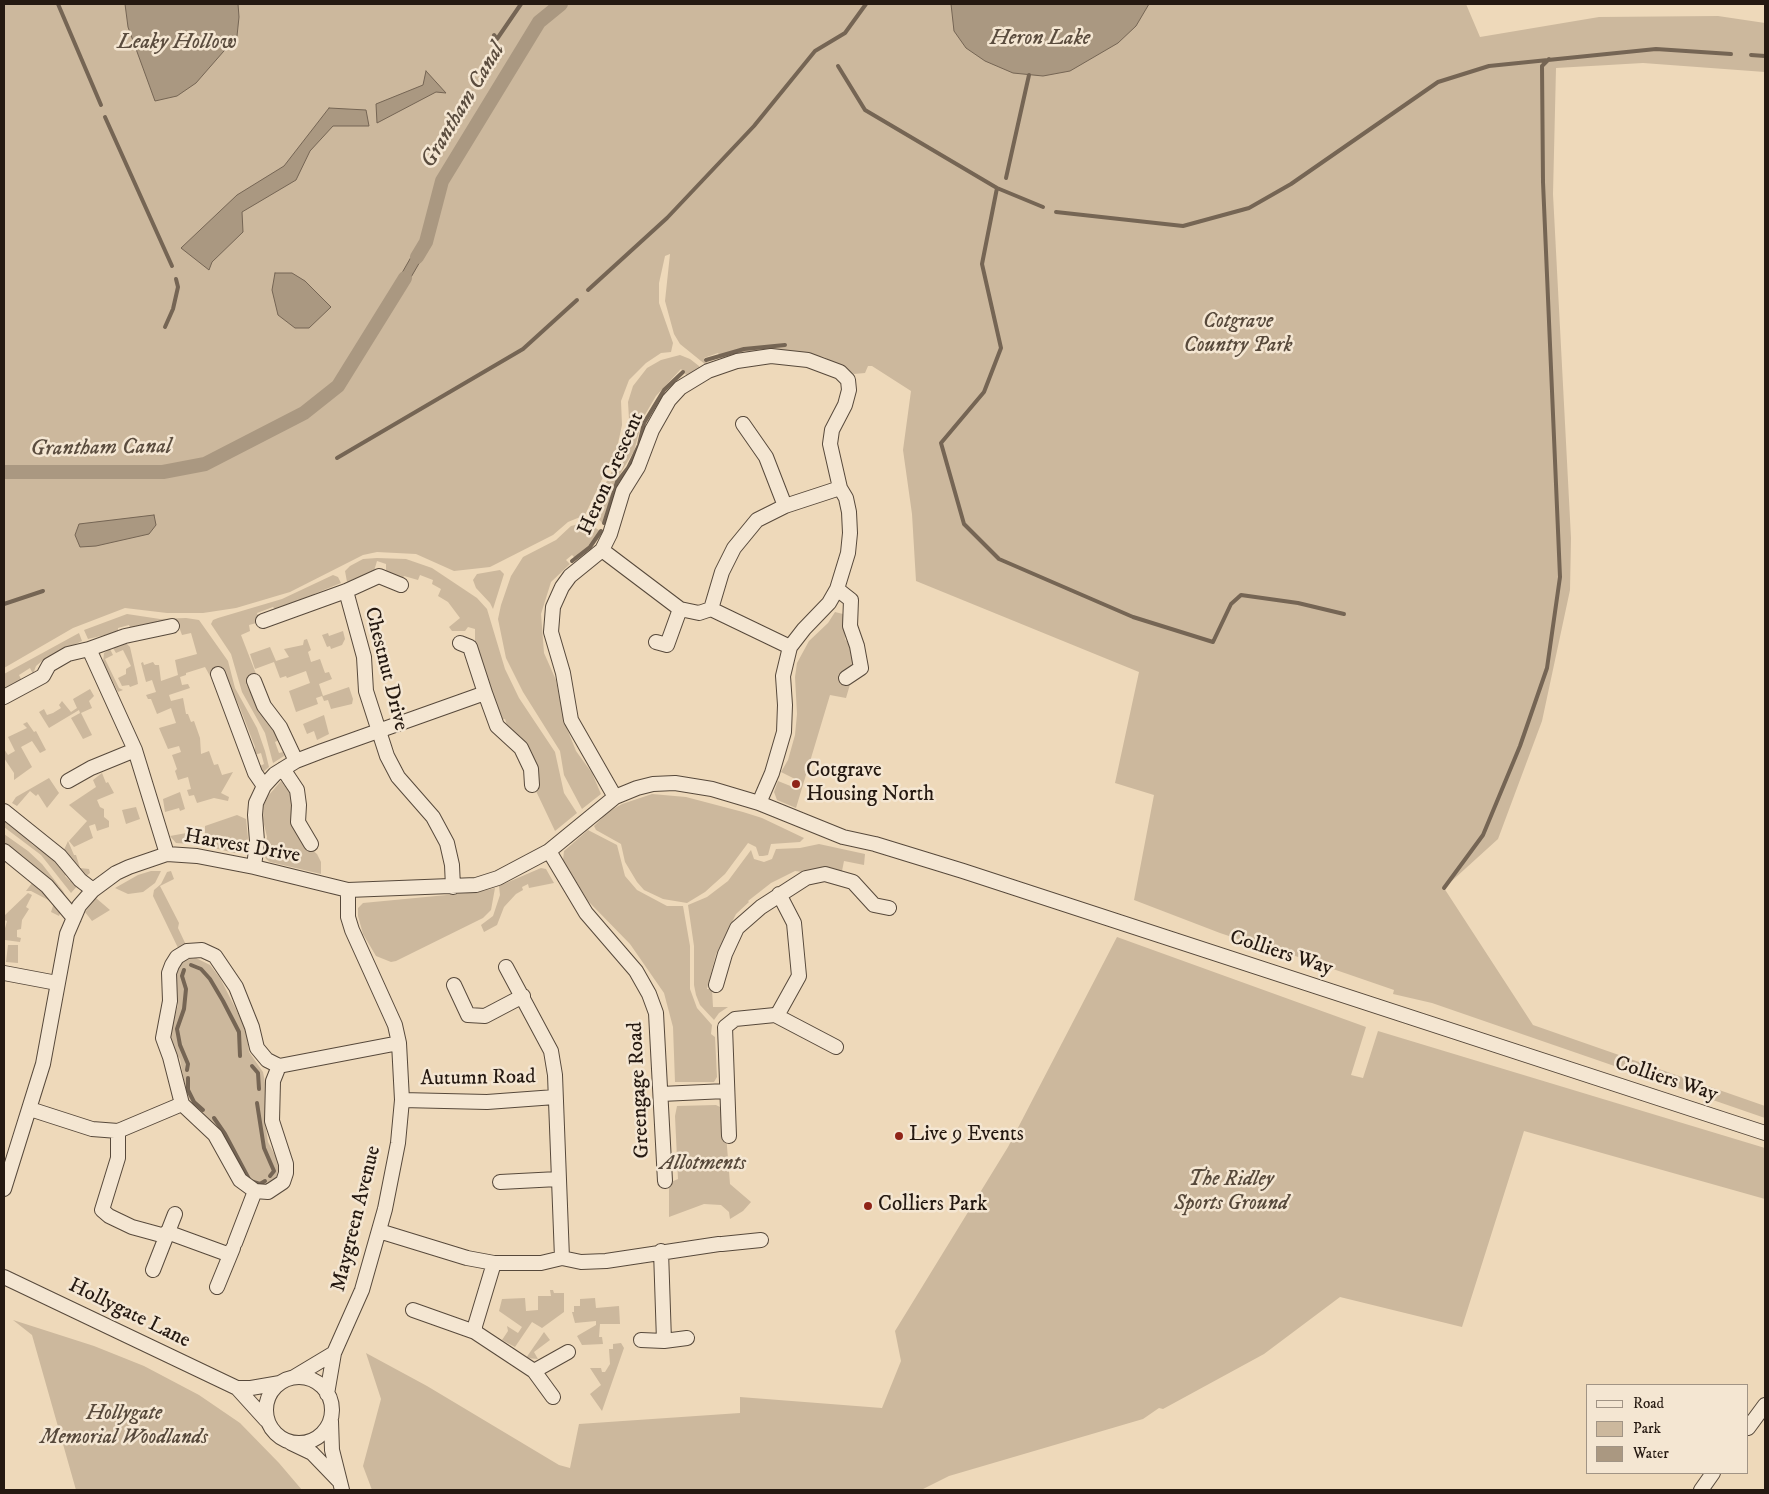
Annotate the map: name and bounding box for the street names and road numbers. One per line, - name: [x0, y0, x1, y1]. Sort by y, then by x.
- street label: Heron Crescent: [574, 408, 650, 540]
- street label: Chestnut Drive: [357, 605, 413, 733]
- street label: Harvest Drive: [182, 824, 302, 870]
- street label: Colliers Way: [1226, 925, 1336, 983]
- street label: Greengage Road: [624, 1021, 656, 1159]
- street label: Colliers Way: [1611, 1051, 1721, 1109]
- street label: Autumn Road: [420, 1065, 536, 1093]
- street label: Maygreen Avenue: [327, 1143, 387, 1295]
- street label: Hollygate Lane: [64, 1274, 194, 1354]

